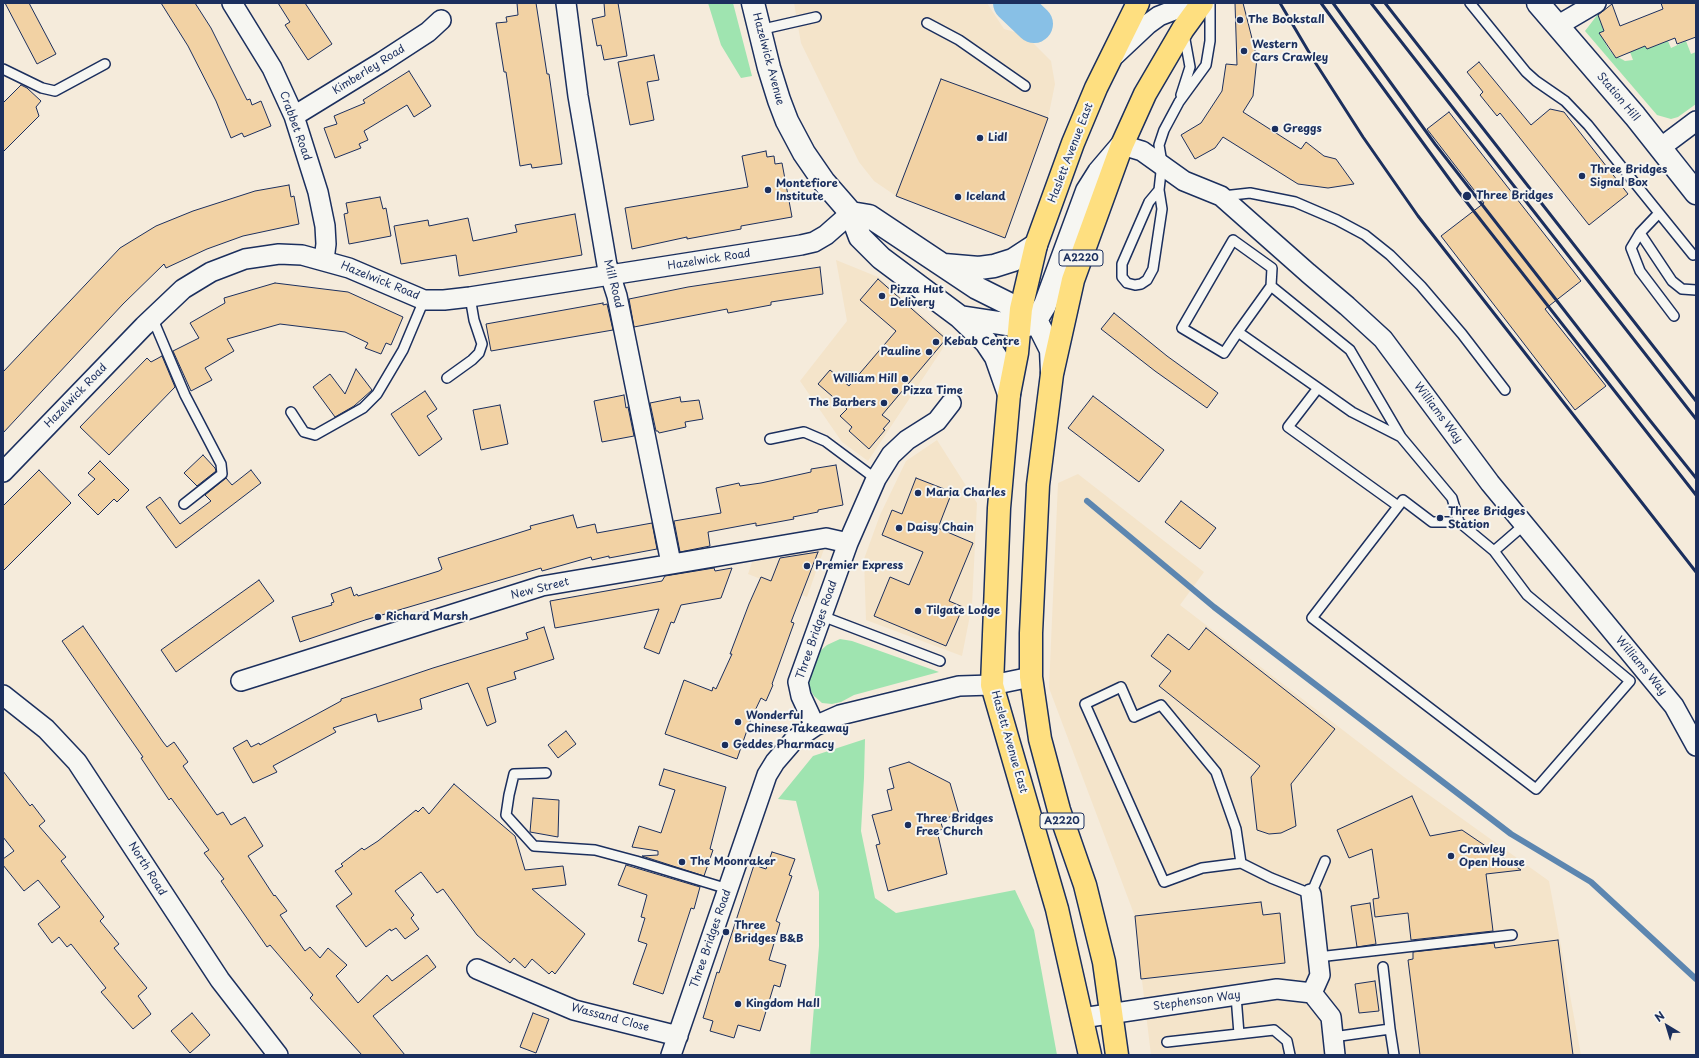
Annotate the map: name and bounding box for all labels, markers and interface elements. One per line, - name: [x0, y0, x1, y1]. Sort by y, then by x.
- street label: Hazelwick Avenue: [749, 11, 787, 107]
- place label: The Bookstall: [1248, 13, 1324, 27]
- marker: The Bookstall: [1235, 15, 1245, 25]
- place label: Western Cars Crawley: [1252, 38, 1328, 64]
- street label: Kimberley Road: [330, 42, 408, 98]
- marker: Western Cars Crawley: [1239, 46, 1249, 56]
- street label: Station Hill: [1594, 70, 1642, 124]
- street label: Crabbet Road: [276, 90, 314, 162]
- street label: Haslett Avenue East: [1046, 101, 1096, 205]
- place label: Greggs: [1283, 122, 1322, 136]
- marker: Greggs: [1270, 124, 1280, 134]
- place label: Lidl: [988, 131, 1007, 145]
- marker: Lidl: [975, 133, 985, 143]
- place label: Three Bridges Signal Box: [1590, 163, 1667, 189]
- marker: Three Bridges Signal Box: [1577, 171, 1587, 181]
- place label: Montefiore Institute: [776, 177, 838, 203]
- marker: Montefiore Institute: [763, 185, 773, 195]
- place label: Three Bridges: [1476, 189, 1553, 203]
- place label: Iceland: [966, 190, 1006, 204]
- marker: Three Bridges: [1461, 190, 1473, 202]
- marker: Iceland: [953, 192, 963, 202]
- street label: Hazelwick Road: [666, 247, 752, 273]
- road number: A2220: [1059, 250, 1103, 266]
- street label: Mill Road: [601, 258, 625, 310]
- street label: Hazelwick Road: [339, 259, 421, 303]
- place label: Pizza Hut Delivery: [890, 283, 944, 309]
- marker: Pizza Hut Delivery: [877, 291, 887, 301]
- place label: Kebab Centre: [944, 335, 1019, 349]
- marker: Kebab Centre: [931, 337, 941, 347]
- place label: Pauline: [881, 345, 921, 359]
- marker: Pauline: [924, 347, 934, 357]
- street label: Hazelwick Road: [42, 361, 110, 431]
- place label: William Hill: [833, 372, 897, 386]
- marker: William Hill: [900, 374, 910, 384]
- street label: Williams Way: [1411, 380, 1465, 446]
- place label: Pizza Time: [903, 384, 963, 398]
- marker: Pizza Time: [890, 386, 900, 396]
- place label: The Barbers: [808, 396, 876, 410]
- marker: The Barbers: [879, 398, 889, 408]
- place label: Maria Charles: [926, 486, 1006, 500]
- marker: Maria Charles: [913, 488, 923, 498]
- place label: Three Bridges Station: [1448, 505, 1525, 531]
- marker: Three Bridges Station: [1435, 513, 1445, 523]
- place label: Daisy Chain: [907, 521, 974, 535]
- marker: Daisy Chain: [894, 523, 904, 533]
- place label: Premier Express: [815, 559, 903, 573]
- marker: Premier Express: [802, 561, 812, 571]
- street label: New Street: [510, 575, 570, 603]
- street label: Three Bridges Road: [794, 579, 840, 681]
- place label: Tilgate Lodge: [926, 604, 1000, 618]
- marker: Tilgate Lodge: [913, 606, 923, 616]
- place label: Richard Marsh: [386, 610, 468, 624]
- marker: Richard Marsh: [373, 612, 383, 622]
- street label: Williams Way: [1613, 634, 1669, 698]
- street label: Haslett Avenue East: [988, 689, 1030, 795]
- place label: Wonderful Chinese Takeaway: [746, 709, 849, 735]
- marker: Wonderful Chinese Takeaway: [733, 717, 743, 727]
- place label: Geddes Pharmacy: [733, 738, 834, 752]
- marker: Geddes Pharmacy: [720, 740, 730, 750]
- place label: Three Bridges Free Church: [916, 812, 993, 838]
- road number: A2220: [1040, 813, 1084, 829]
- marker: Three Bridges Free Church: [903, 820, 913, 830]
- street label: North Road: [125, 840, 169, 898]
- place label: Crawley Open House: [1459, 843, 1525, 869]
- marker: Crawley Open House: [1446, 851, 1456, 861]
- place label: The Moonraker: [690, 855, 776, 869]
- marker: The Moonraker: [677, 857, 687, 867]
- street label: Three Bridges Road: [688, 888, 734, 990]
- place label: Three Bridges B&B: [734, 919, 804, 945]
- marker: Three Bridges B&B: [721, 927, 731, 937]
- street label: Stephenson Way: [1153, 988, 1241, 1014]
- place label: Kingdom Hall: [746, 997, 820, 1011]
- marker: Kingdom Hall: [733, 999, 743, 1009]
- street label: Wassand Close: [569, 1001, 651, 1035]
- north arrow: [1647, 1006, 1687, 1046]
- text: N: [1651, 1007, 1668, 1026]

